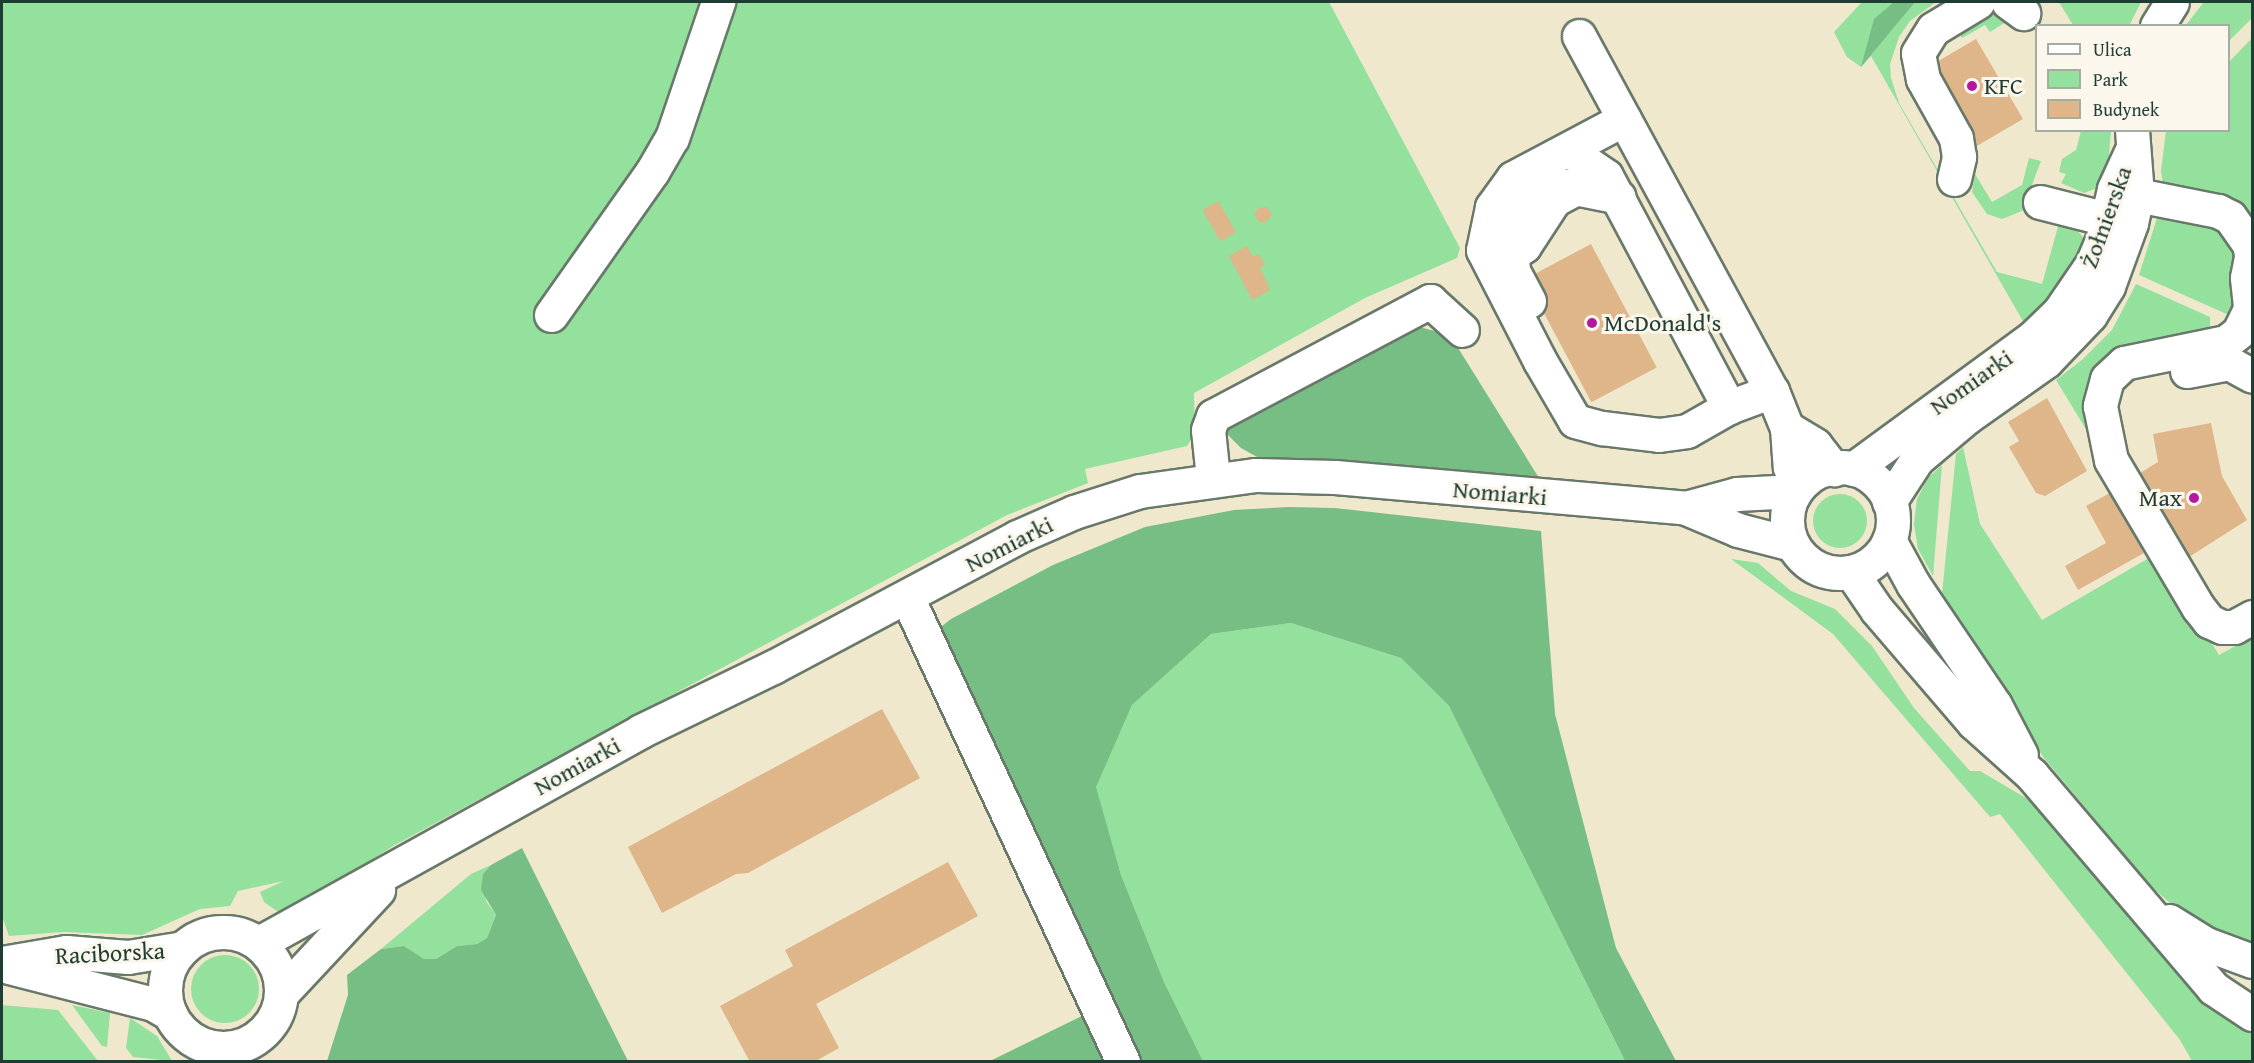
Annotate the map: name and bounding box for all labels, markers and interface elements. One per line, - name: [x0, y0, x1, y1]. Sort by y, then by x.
- legend: [2035, 24, 2230, 132]
- text: Ulica: [2093, 36, 2131, 63]
- text: Park: [2093, 66, 2128, 93]
- place label: KFC: [1984, 72, 2023, 100]
- marker: KFC: [1965, 79, 1979, 93]
- text: Budynek: [2093, 96, 2159, 123]
- street label: Żołnierska: [2074, 162, 2138, 272]
- place label: McDonald's: [1604, 309, 1721, 337]
- marker: McDonald's: [1585, 316, 1599, 330]
- street label: Nomiarki: [1924, 343, 2018, 421]
- street label: Nomiarki: [1452, 475, 1548, 511]
- place label: Max: [2139, 484, 2182, 512]
- marker: Max: [2187, 491, 2201, 505]
- street label: Nomiarki: [960, 510, 1058, 578]
- street label: Nomiarki: [529, 731, 625, 801]
- street label: Raciborska: [54, 936, 166, 970]

